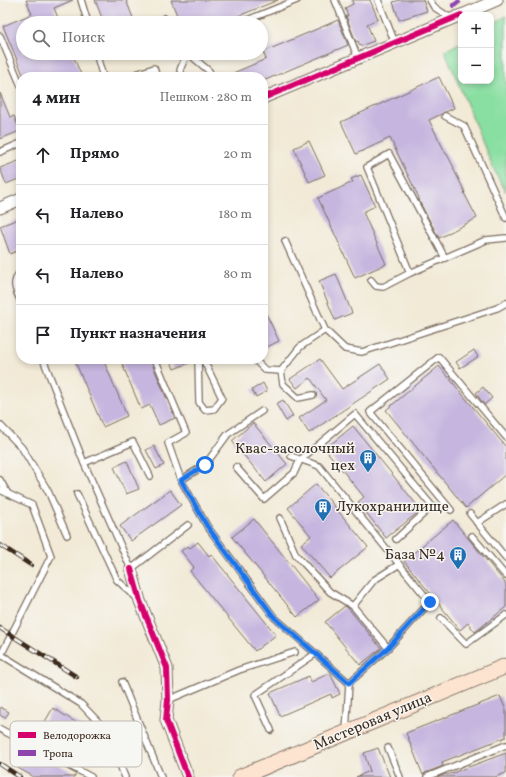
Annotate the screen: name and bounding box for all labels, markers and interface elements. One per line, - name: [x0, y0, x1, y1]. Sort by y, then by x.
- map controls: [458, 12, 494, 84]
- button: +: [458, 12, 494, 48]
- search box: [16, 16, 268, 60]
- icon: search: [30, 27, 52, 49]
- text: Поиск: [62, 28, 105, 49]
- button: −: [458, 48, 494, 84]
- text: 4 мин: [32, 87, 80, 110]
- text: Пешком · 280 m: [160, 89, 252, 107]
- icon: ahead: [32, 144, 54, 166]
- text: Прямо: [70, 144, 119, 165]
- text: 20 m: [223, 146, 252, 164]
- icon: left: [32, 204, 54, 226]
- text: Налево: [70, 204, 124, 225]
- text: 180 m: [218, 206, 252, 224]
- icon: left: [32, 264, 54, 286]
- text: Налево: [70, 264, 124, 285]
- text: 80 m: [223, 266, 252, 284]
- icon: arrive: [32, 324, 54, 346]
- text: Пункт назначения: [70, 324, 206, 345]
- place label: Квас-засолочный цех: [235, 439, 355, 477]
- building icon: Квас-засолочный цех: [358, 448, 378, 473]
- route start: [196, 456, 214, 474]
- building icon: Лукохранилище: [313, 497, 333, 522]
- place label: Лукохранилище: [336, 497, 449, 518]
- place label: База №4: [385, 545, 445, 566]
- building icon: База №4: [448, 545, 468, 570]
- route end: [421, 593, 439, 611]
- street label: Мастеровая улица: [311, 688, 435, 756]
- legend: [10, 721, 142, 767]
- text: Велодорожка: [43, 729, 112, 744]
- text: Тропа: [43, 747, 74, 762]

